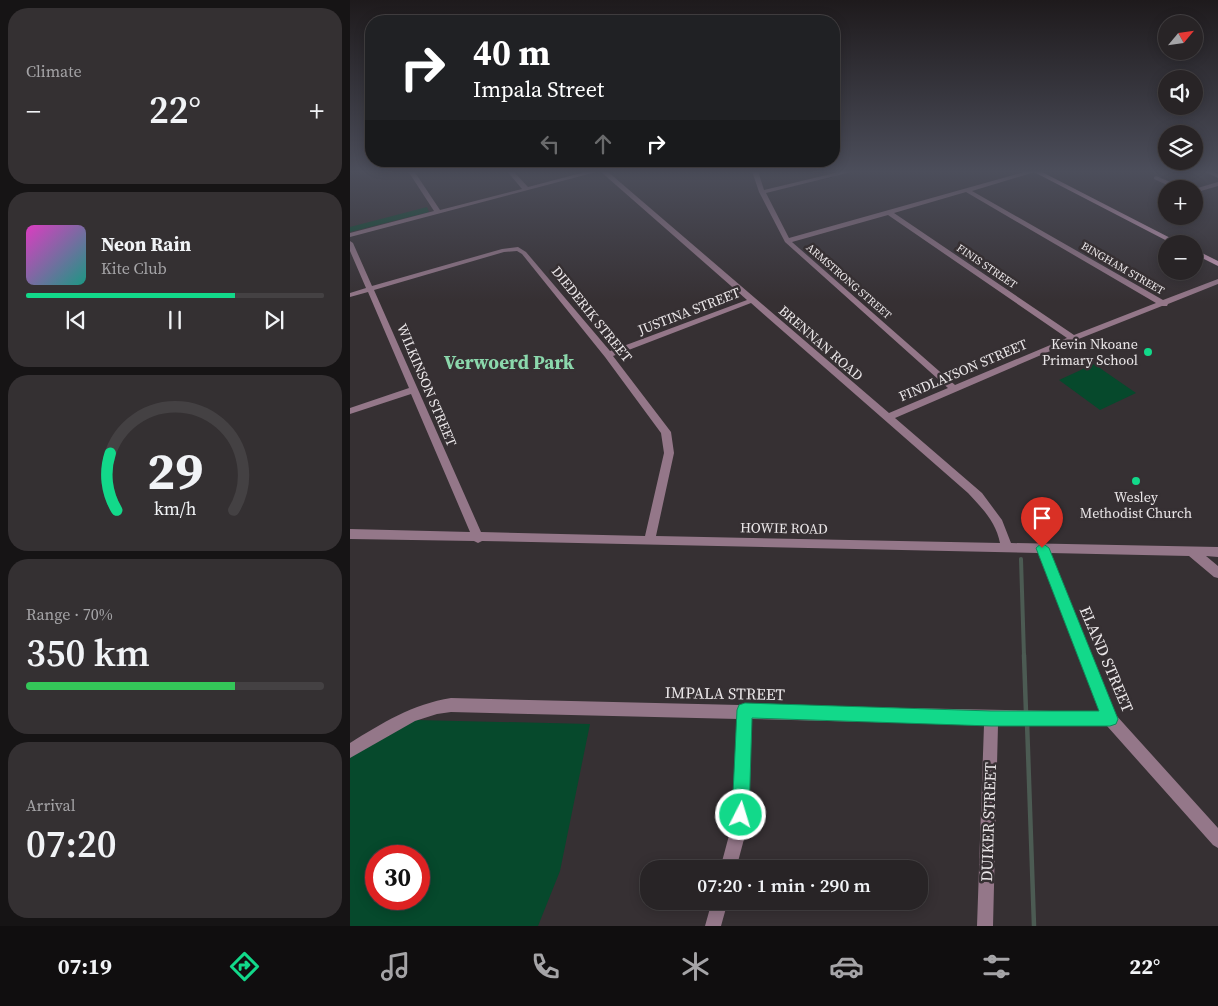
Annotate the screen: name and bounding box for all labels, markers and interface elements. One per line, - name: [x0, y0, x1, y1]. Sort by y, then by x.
- north arrow: [1158, 15, 1202, 60]
- map controls: [1158, 15, 1203, 280]
- text: 40 m: [473, 29, 550, 77]
- icon: right: [390, 35, 455, 100]
- text: Climate: [26, 60, 82, 82]
- button: sound: [1158, 70, 1203, 115]
- text: Impala Street: [473, 74, 604, 104]
- text: 22°: [149, 84, 201, 136]
- text: −: [26, 92, 41, 130]
- text: +: [309, 92, 324, 130]
- button: layers: [1158, 125, 1203, 170]
- icon: left: [536, 130, 564, 158]
- icon: ahead: [589, 130, 617, 158]
- icon: right: [642, 130, 670, 158]
- button: +: [1158, 180, 1203, 225]
- text: Neon Rain: [101, 231, 191, 257]
- button: −: [1158, 235, 1203, 280]
- street label: BINGHAM STREET: [1078, 239, 1167, 298]
- street label: ARMSTRONG STREET: [803, 240, 895, 323]
- street label: FINIS STREET: [954, 241, 1020, 292]
- text: Kite Club: [101, 257, 167, 279]
- street label: DIEDERIK STREET: [547, 262, 637, 367]
- street label: JUSTINA STREET: [634, 282, 744, 340]
- street label: BRENNAN ROAD: [774, 301, 868, 385]
- icon: previous: [62, 306, 90, 334]
- icon: pause: [161, 306, 189, 334]
- icon: next: [260, 306, 288, 334]
- street label: WILKINSON STREET: [392, 320, 462, 450]
- street label: FINDLAYSON STREET: [896, 334, 1031, 406]
- place label: Kevin Nkoane Primary School: [1042, 334, 1138, 370]
- marker: Kevin Nkoane Primary School: [1142, 346, 1154, 358]
- district label: Verwoerd Park: [444, 349, 575, 375]
- text: 29: [147, 435, 203, 506]
- marker: Wesley Methodist Church: [1130, 475, 1142, 487]
- place label: Wesley Methodist Church: [1080, 487, 1192, 523]
- text: km/h: [154, 496, 197, 521]
- pin: [1021, 497, 1063, 548]
- icon: arrive: [1028, 504, 1056, 532]
- street label: HOWIE ROAD: [740, 517, 828, 539]
- street label: ELAND STREET: [1075, 602, 1139, 716]
- text: Range · 70%: [26, 603, 113, 625]
- text: 350 km: [26, 627, 150, 679]
- street label: IMPALA STREET: [665, 681, 786, 705]
- street label: DUIKER STREET: [975, 761, 1001, 882]
- position arrow: [714, 788, 766, 840]
- text: Arrival: [26, 794, 75, 816]
- text: 07:20: [26, 818, 116, 870]
- speed limit sign: 30: [365, 845, 430, 910]
- text: 07:20 · 1 min · 290 m: [697, 872, 871, 898]
- icon: directions: [227, 949, 262, 984]
- icon: music: [378, 949, 413, 984]
- icon: phone: [528, 949, 563, 984]
- icon: climate: [678, 949, 713, 984]
- icon: car: [829, 949, 864, 984]
- icon: filters: [979, 949, 1014, 984]
- text: 07:19: [58, 951, 112, 981]
- text: 22°: [1129, 951, 1160, 981]

